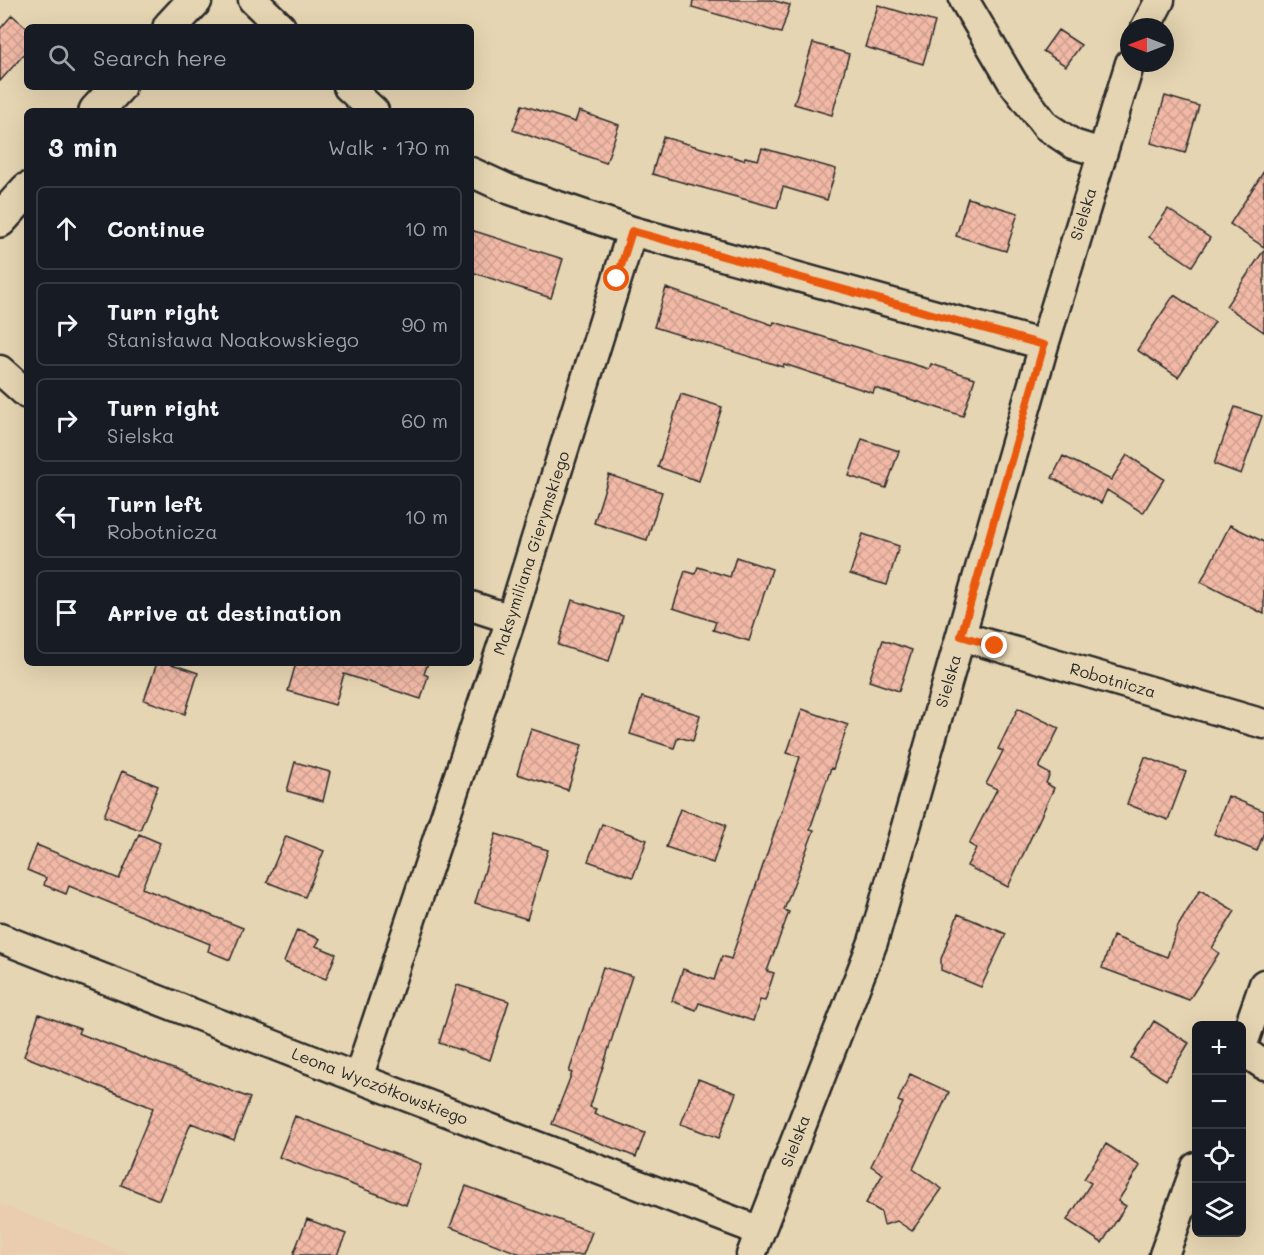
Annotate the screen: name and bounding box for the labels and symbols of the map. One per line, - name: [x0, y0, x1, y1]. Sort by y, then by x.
- north arrow: [1120, 18, 1174, 72]
- street label: Sielska: [1065, 185, 1100, 243]
- route start: [603, 265, 629, 291]
- street label: Maksymiliana Gierymskiego: [488, 448, 573, 658]
- route end: [981, 632, 1007, 658]
- street label: Sielska: [930, 652, 965, 710]
- street label: Robotnicza: [1068, 657, 1159, 702]
- street label: Leona Wyczółkowskiego: [289, 1042, 471, 1129]
- street label: Sielska: [775, 1112, 814, 1170]

